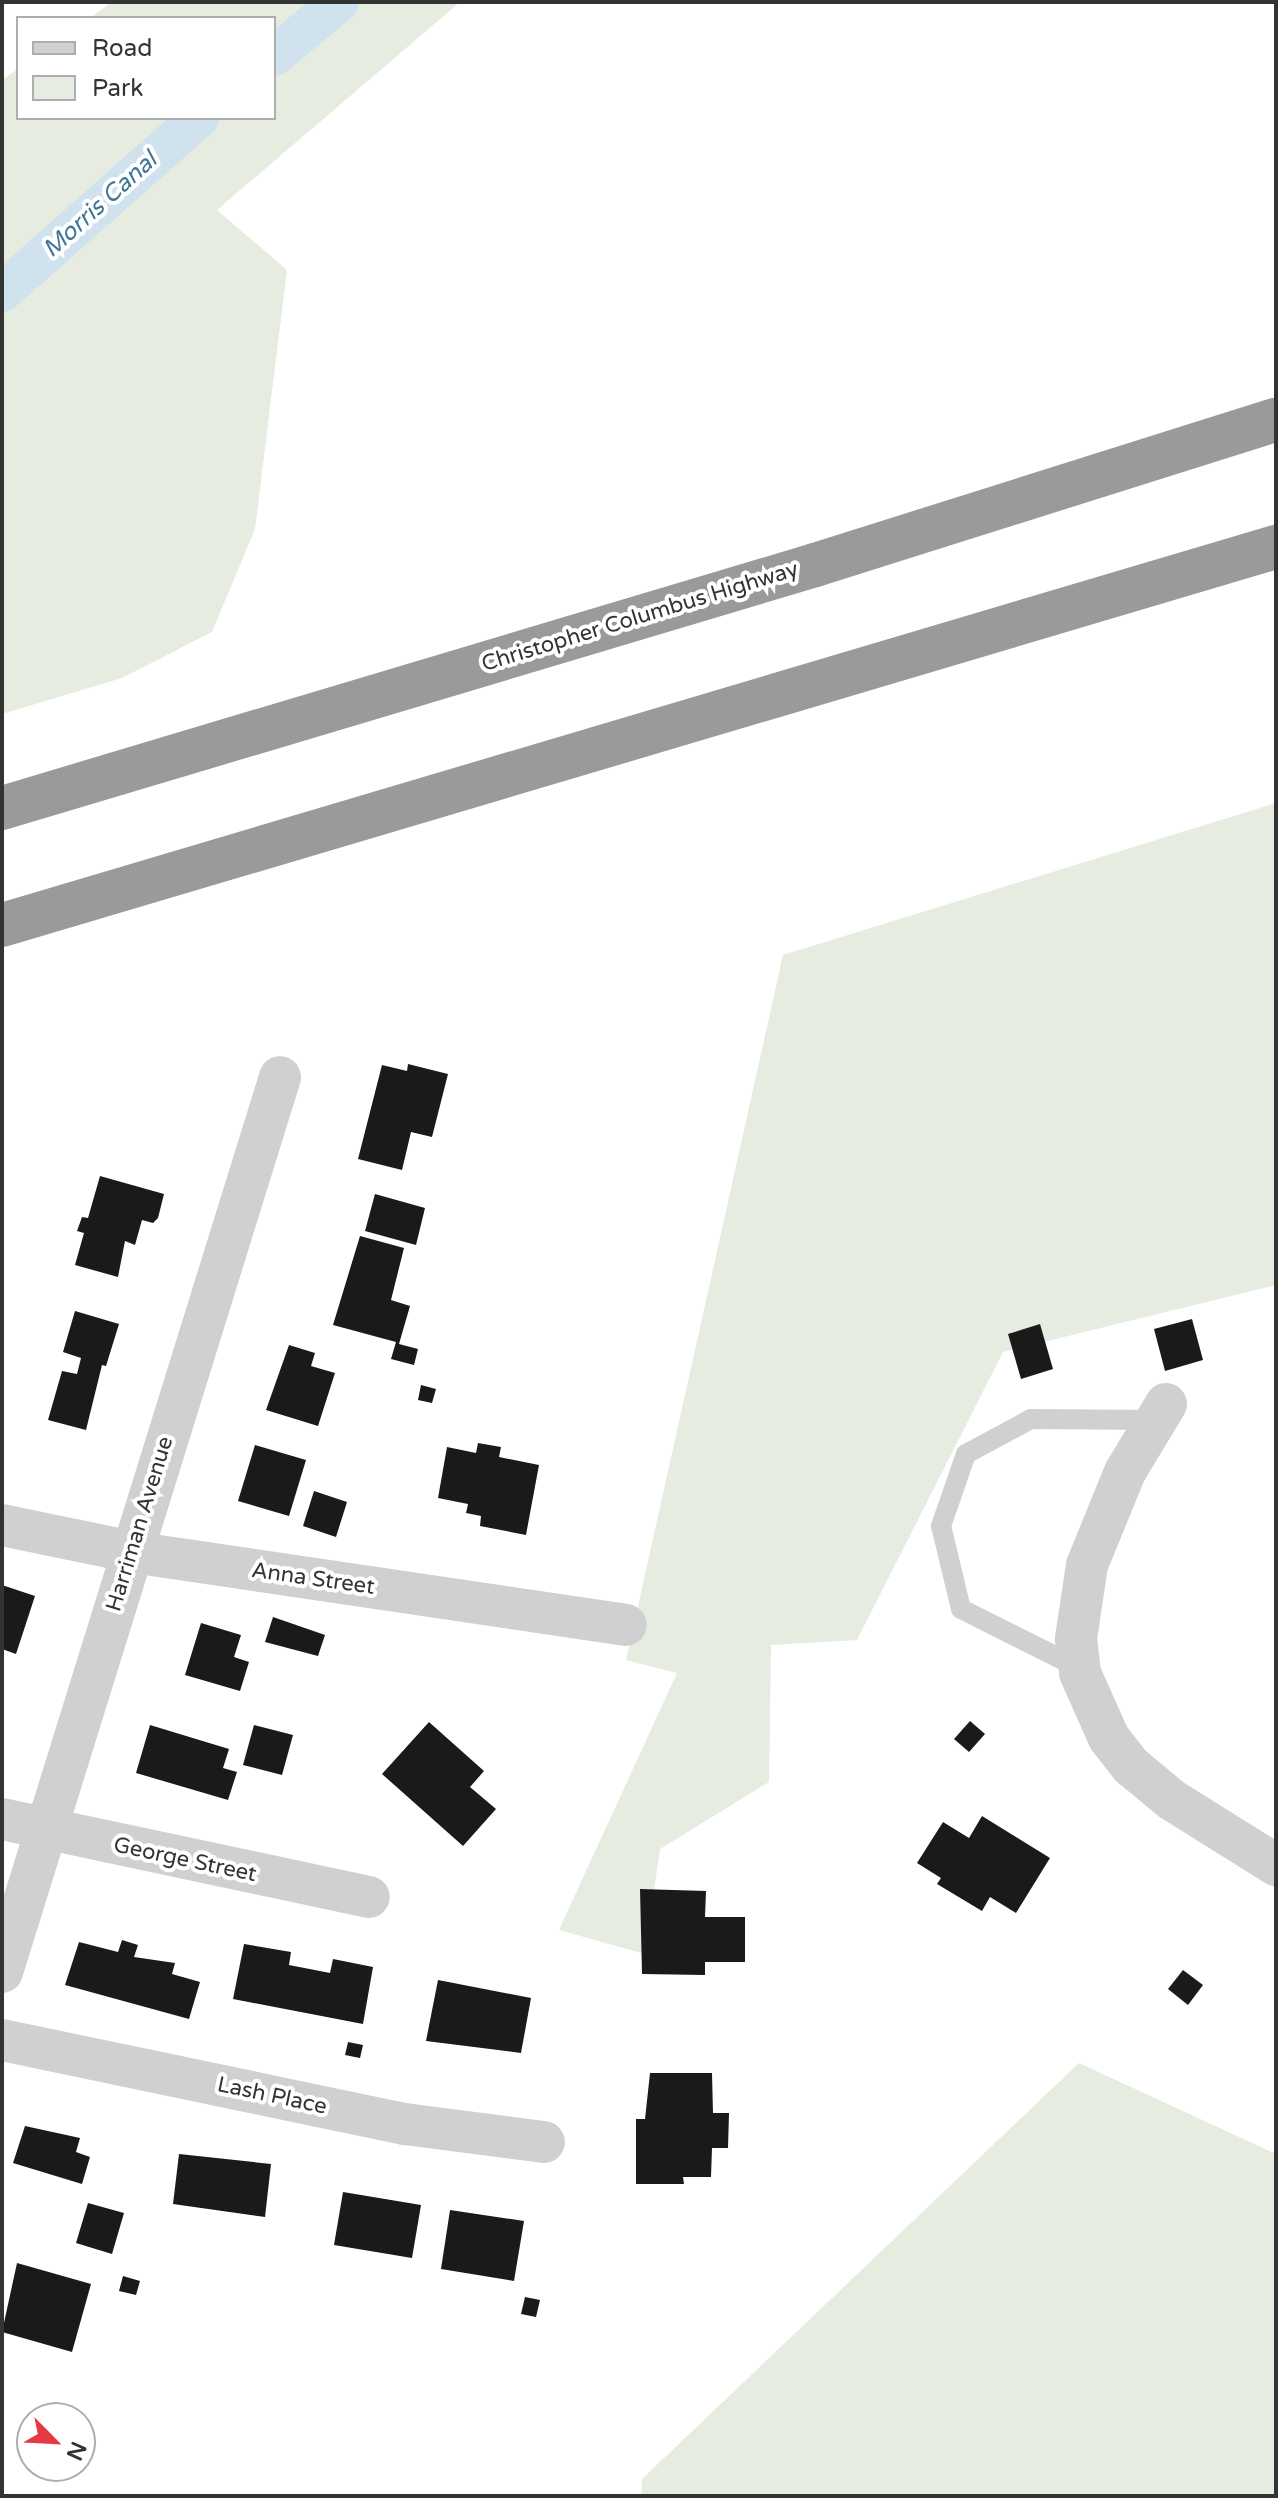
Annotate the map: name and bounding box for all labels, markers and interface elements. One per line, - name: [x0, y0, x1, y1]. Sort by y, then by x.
- legend: [16, 16, 276, 120]
- text: Road: [92, 34, 152, 63]
- text: Park: [92, 74, 143, 103]
- water label: Morris Canal: [37, 146, 163, 264]
- street label: Christopher Columbus Highway: [478, 556, 802, 678]
- street label: Harriman Avenue: [101, 1433, 179, 1615]
- street label: Anna Street: [250, 1557, 376, 1601]
- street label: George Street: [111, 1832, 259, 1888]
- street label: Lash Place: [215, 2072, 329, 2120]
- north arrow: [16, 2402, 96, 2482]
- text: N: [61, 2438, 92, 2464]

